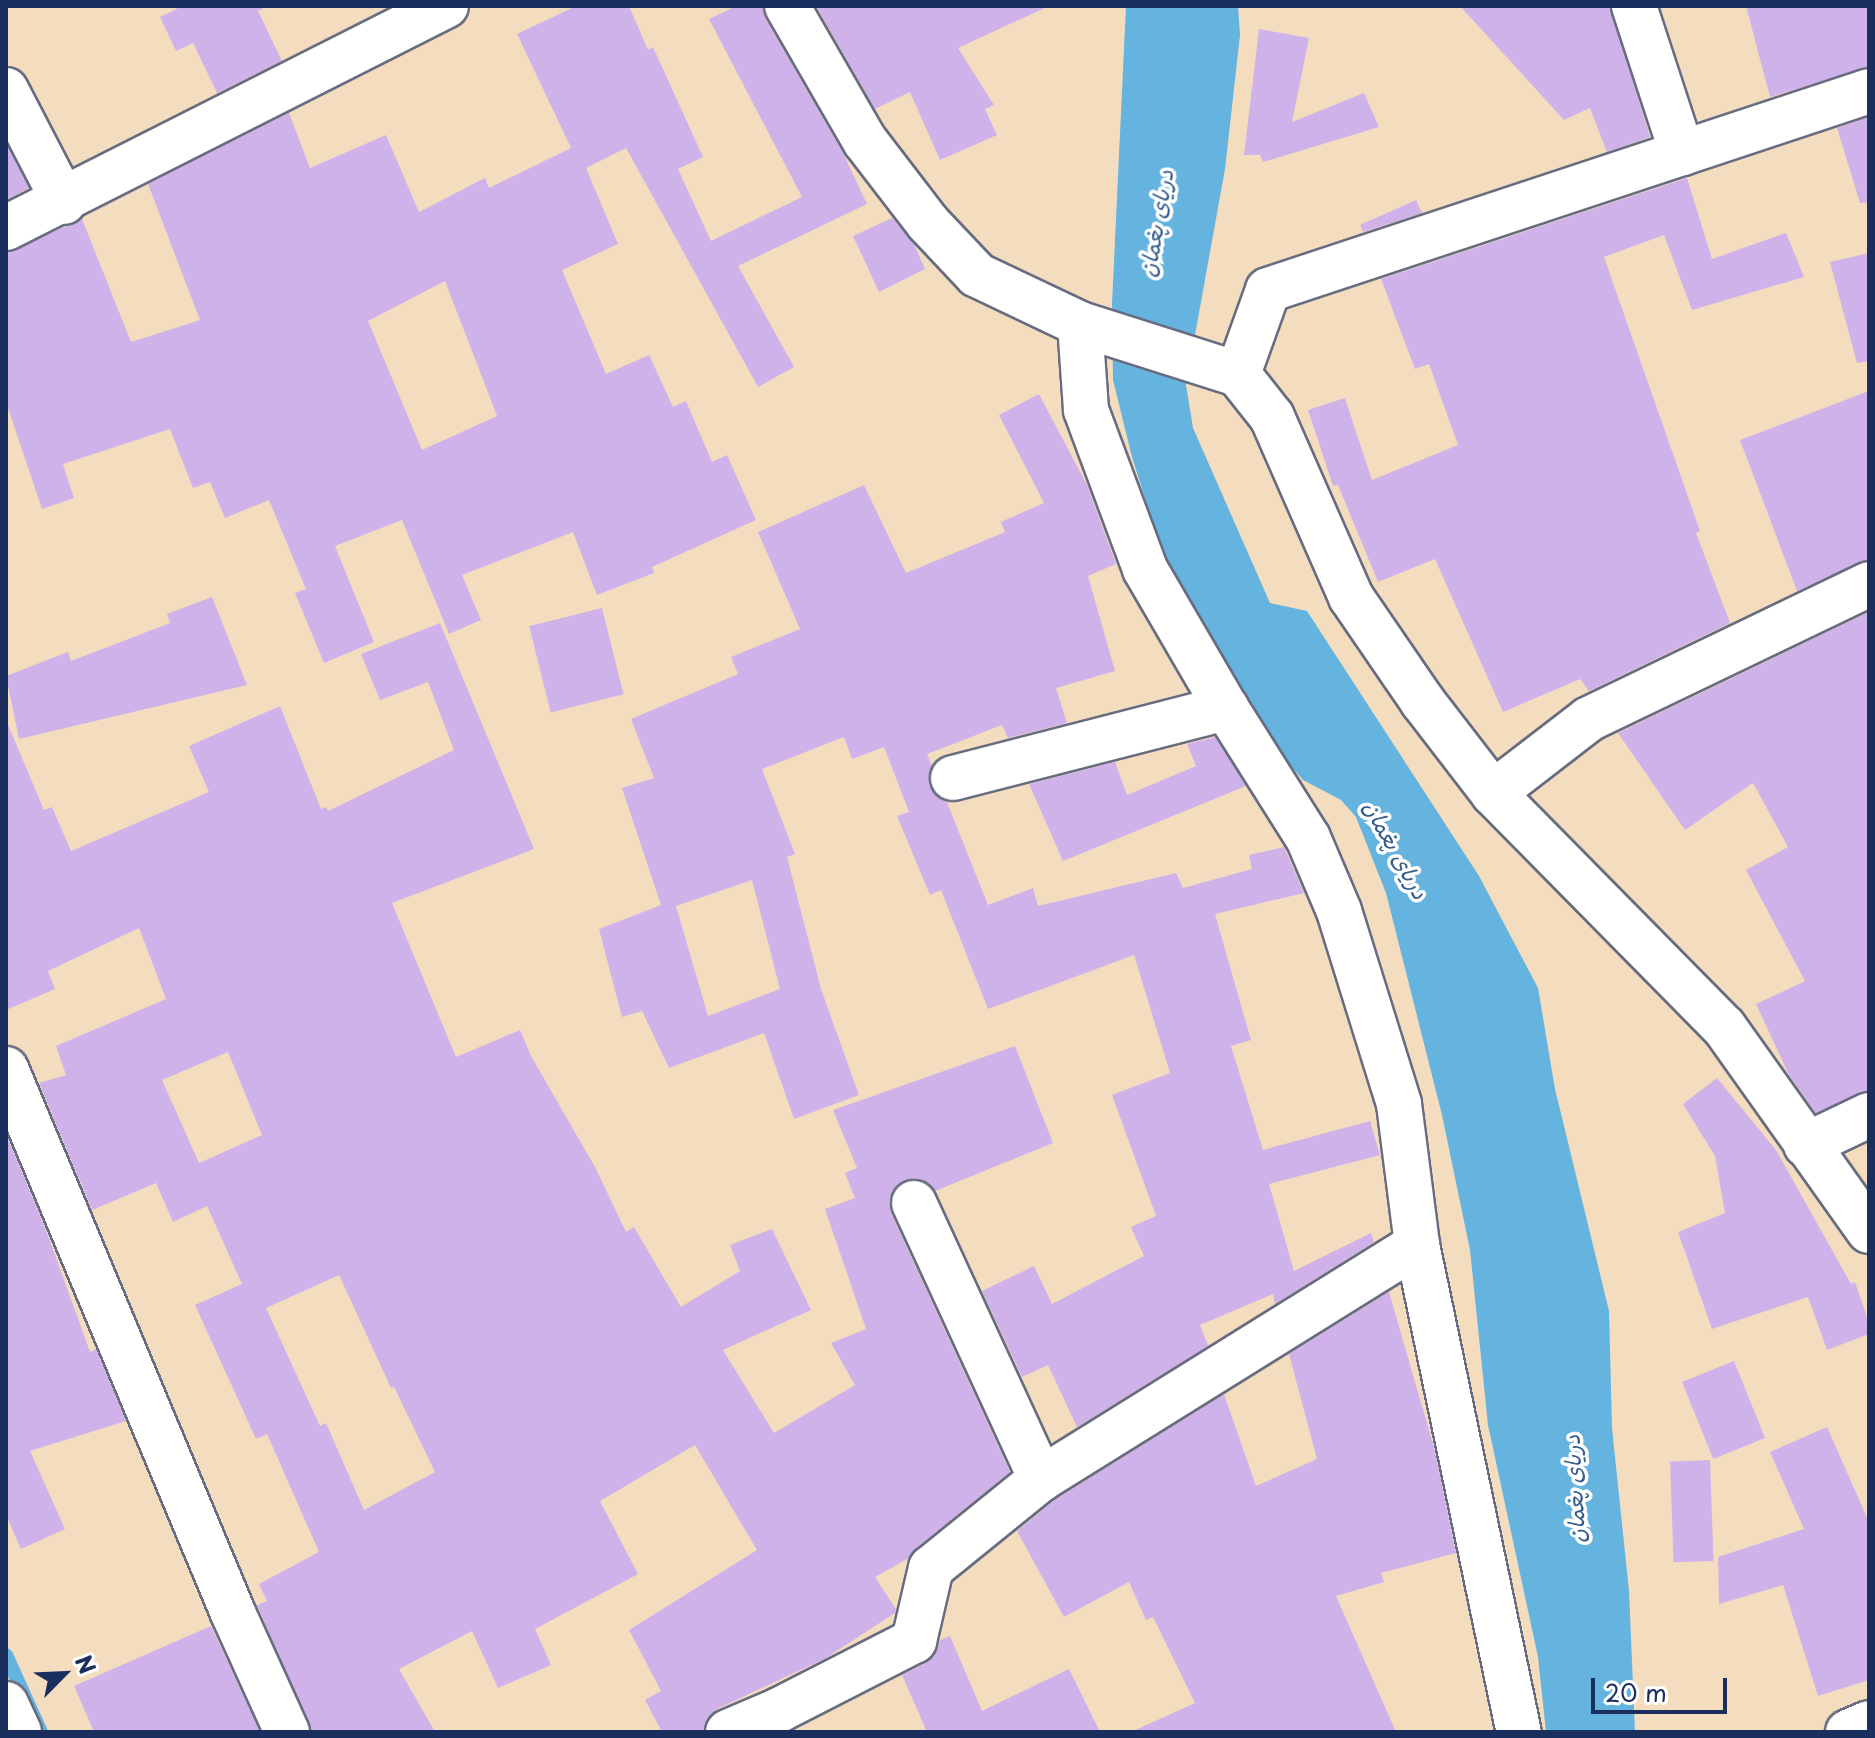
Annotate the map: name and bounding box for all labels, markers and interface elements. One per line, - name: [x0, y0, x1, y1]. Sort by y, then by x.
- water label: دریای پغمان: [1133, 167, 1177, 279]
- water label: دریای پغمان: [1359, 795, 1435, 903]
- water label: دریای پغمان: [1557, 1434, 1589, 1544]
- north arrow: [24, 1634, 104, 1714]
- text: N: [68, 1649, 105, 1679]
- scale bar: [1595, 1662, 1731, 1712]
- text: 20 m: [1605, 1674, 1667, 1710]

